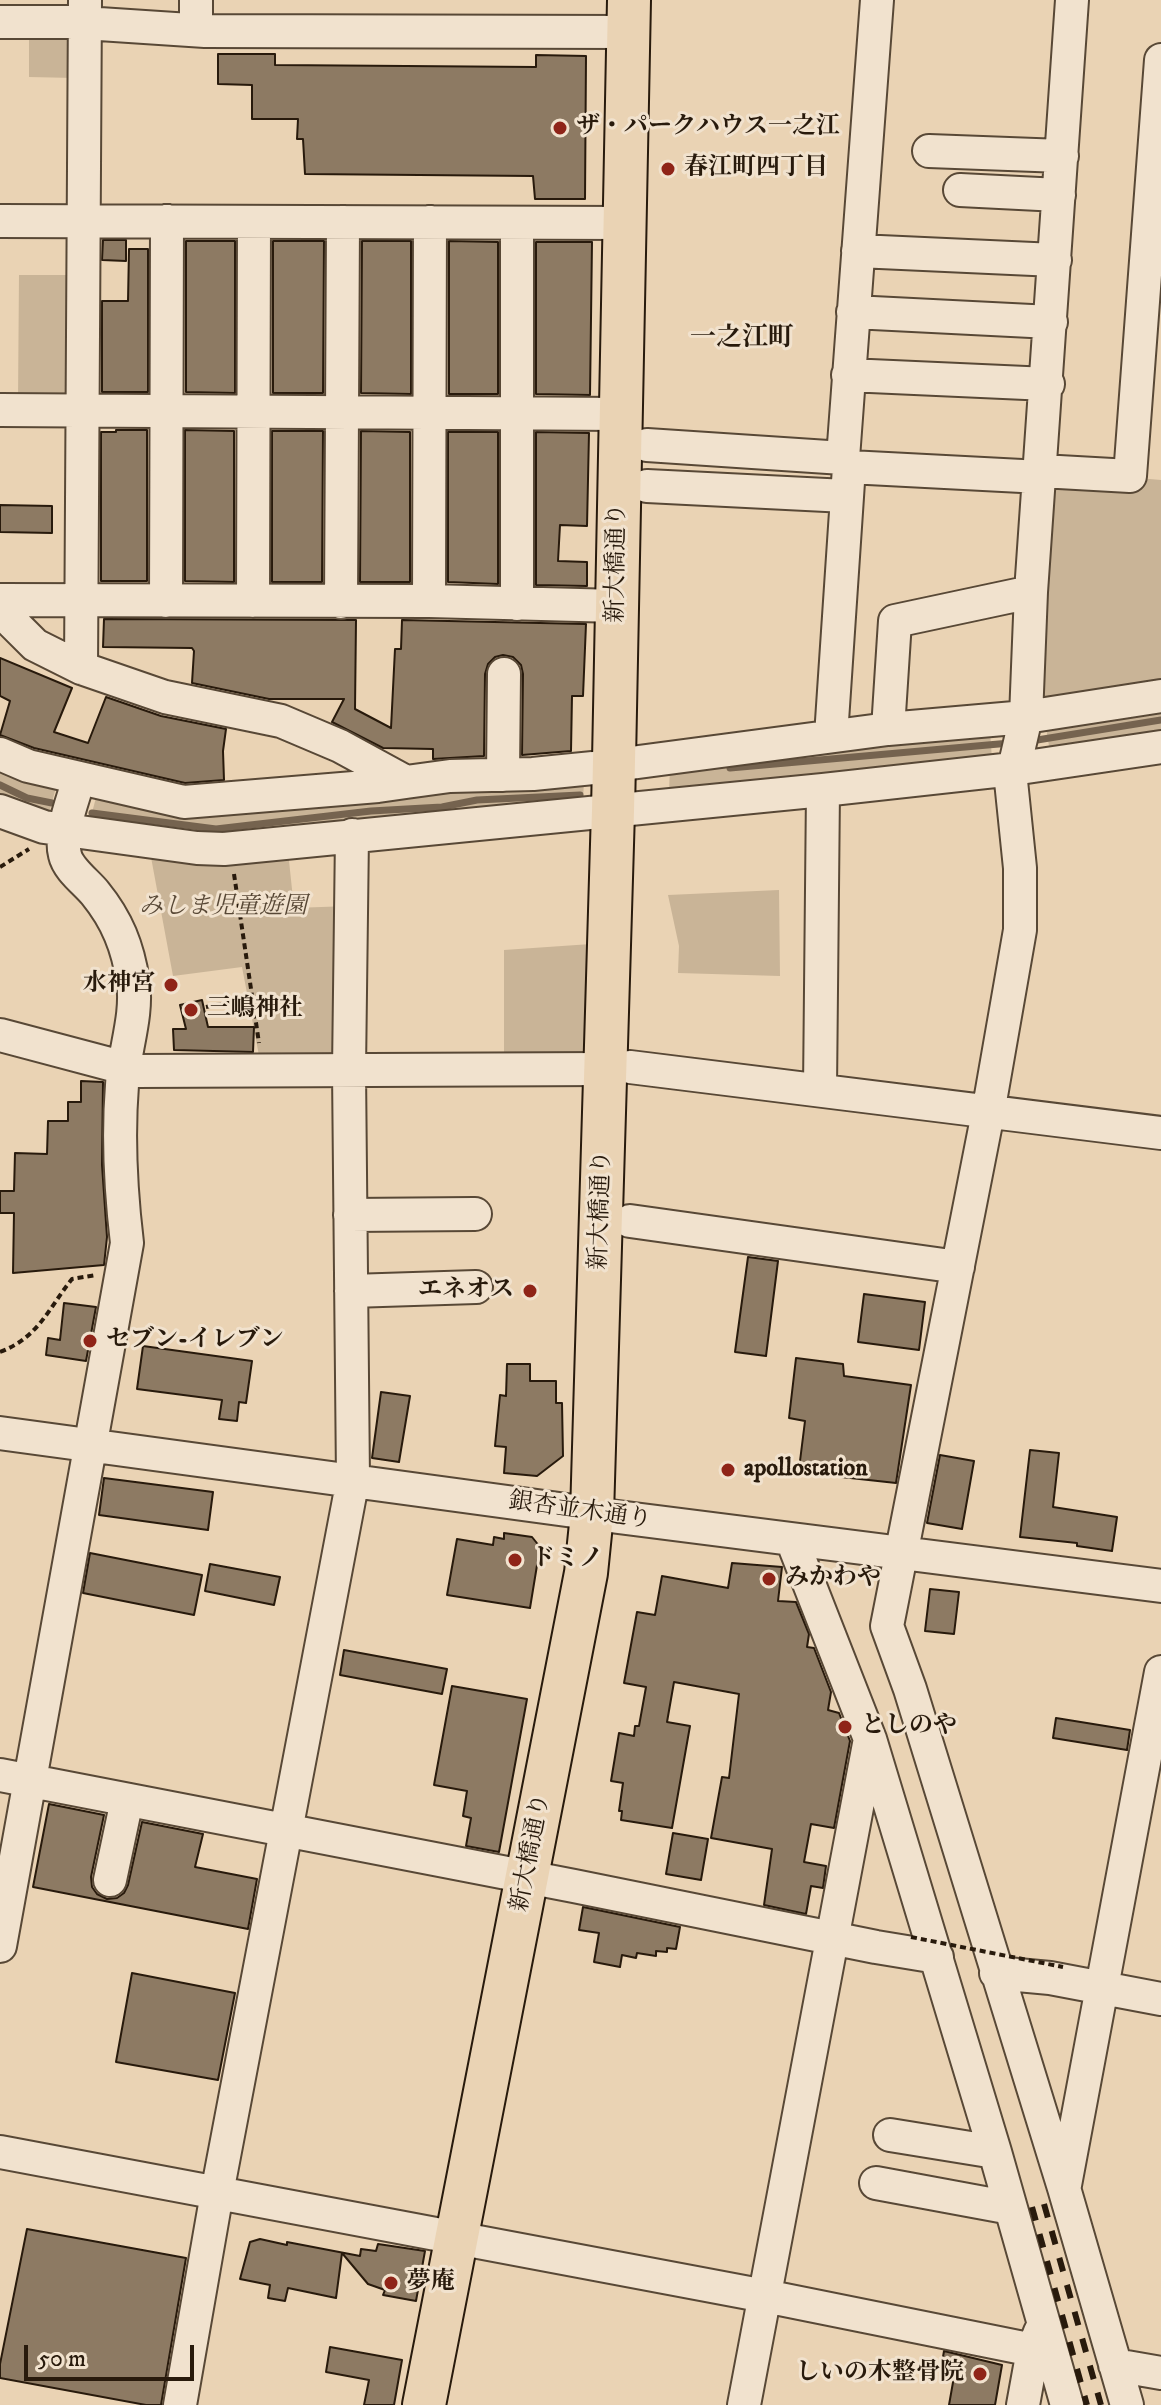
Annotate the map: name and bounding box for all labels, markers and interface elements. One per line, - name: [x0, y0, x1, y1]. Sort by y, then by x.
- place label: ザ・パークハウス一之江: [576, 114, 840, 142]
- marker: ザ・パークハウス一之江: [551, 119, 569, 137]
- place label: 春江町四丁目: [684, 155, 828, 183]
- marker: 春江町四丁目: [659, 160, 677, 178]
- district label: 一之江町: [690, 324, 794, 356]
- street label: 新大橋通り: [603, 503, 633, 623]
- park label: みしま児童遊園: [139, 894, 307, 922]
- place label: 水神宮: [83, 971, 155, 999]
- marker: 水神宮: [162, 976, 180, 994]
- place label: 三嶋神社: [207, 996, 303, 1024]
- marker: 三嶋神社: [182, 1001, 200, 1019]
- street label: 新大橋通り: [586, 1150, 618, 1270]
- place label: エネオス: [418, 1277, 514, 1305]
- marker: エネオス: [521, 1282, 539, 1300]
- place label: セブン-イレブン: [106, 1327, 284, 1355]
- marker: セブン-イレブン: [81, 1332, 99, 1350]
- place label: apollostation: [744, 1456, 868, 1484]
- marker: apollostation: [719, 1461, 737, 1479]
- street label: 銀杏並木通り: [507, 1488, 653, 1536]
- place label: ドミノ: [531, 1546, 603, 1574]
- marker: ドミノ: [506, 1551, 524, 1569]
- place label: みかわや: [785, 1565, 881, 1593]
- marker: みかわや: [760, 1570, 778, 1588]
- place label: としのや: [861, 1713, 957, 1741]
- marker: としのや: [836, 1718, 854, 1736]
- street label: 新大橋通り: [506, 1791, 558, 1915]
- place label: 夢庵: [407, 2269, 455, 2297]
- marker: 夢庵: [382, 2274, 400, 2292]
- scale bar: [28, 2329, 198, 2379]
- text: 50 m: [38, 2344, 86, 2374]
- place label: しいの木整骨院: [796, 2360, 964, 2388]
- marker: しいの木整骨院: [971, 2365, 989, 2383]

